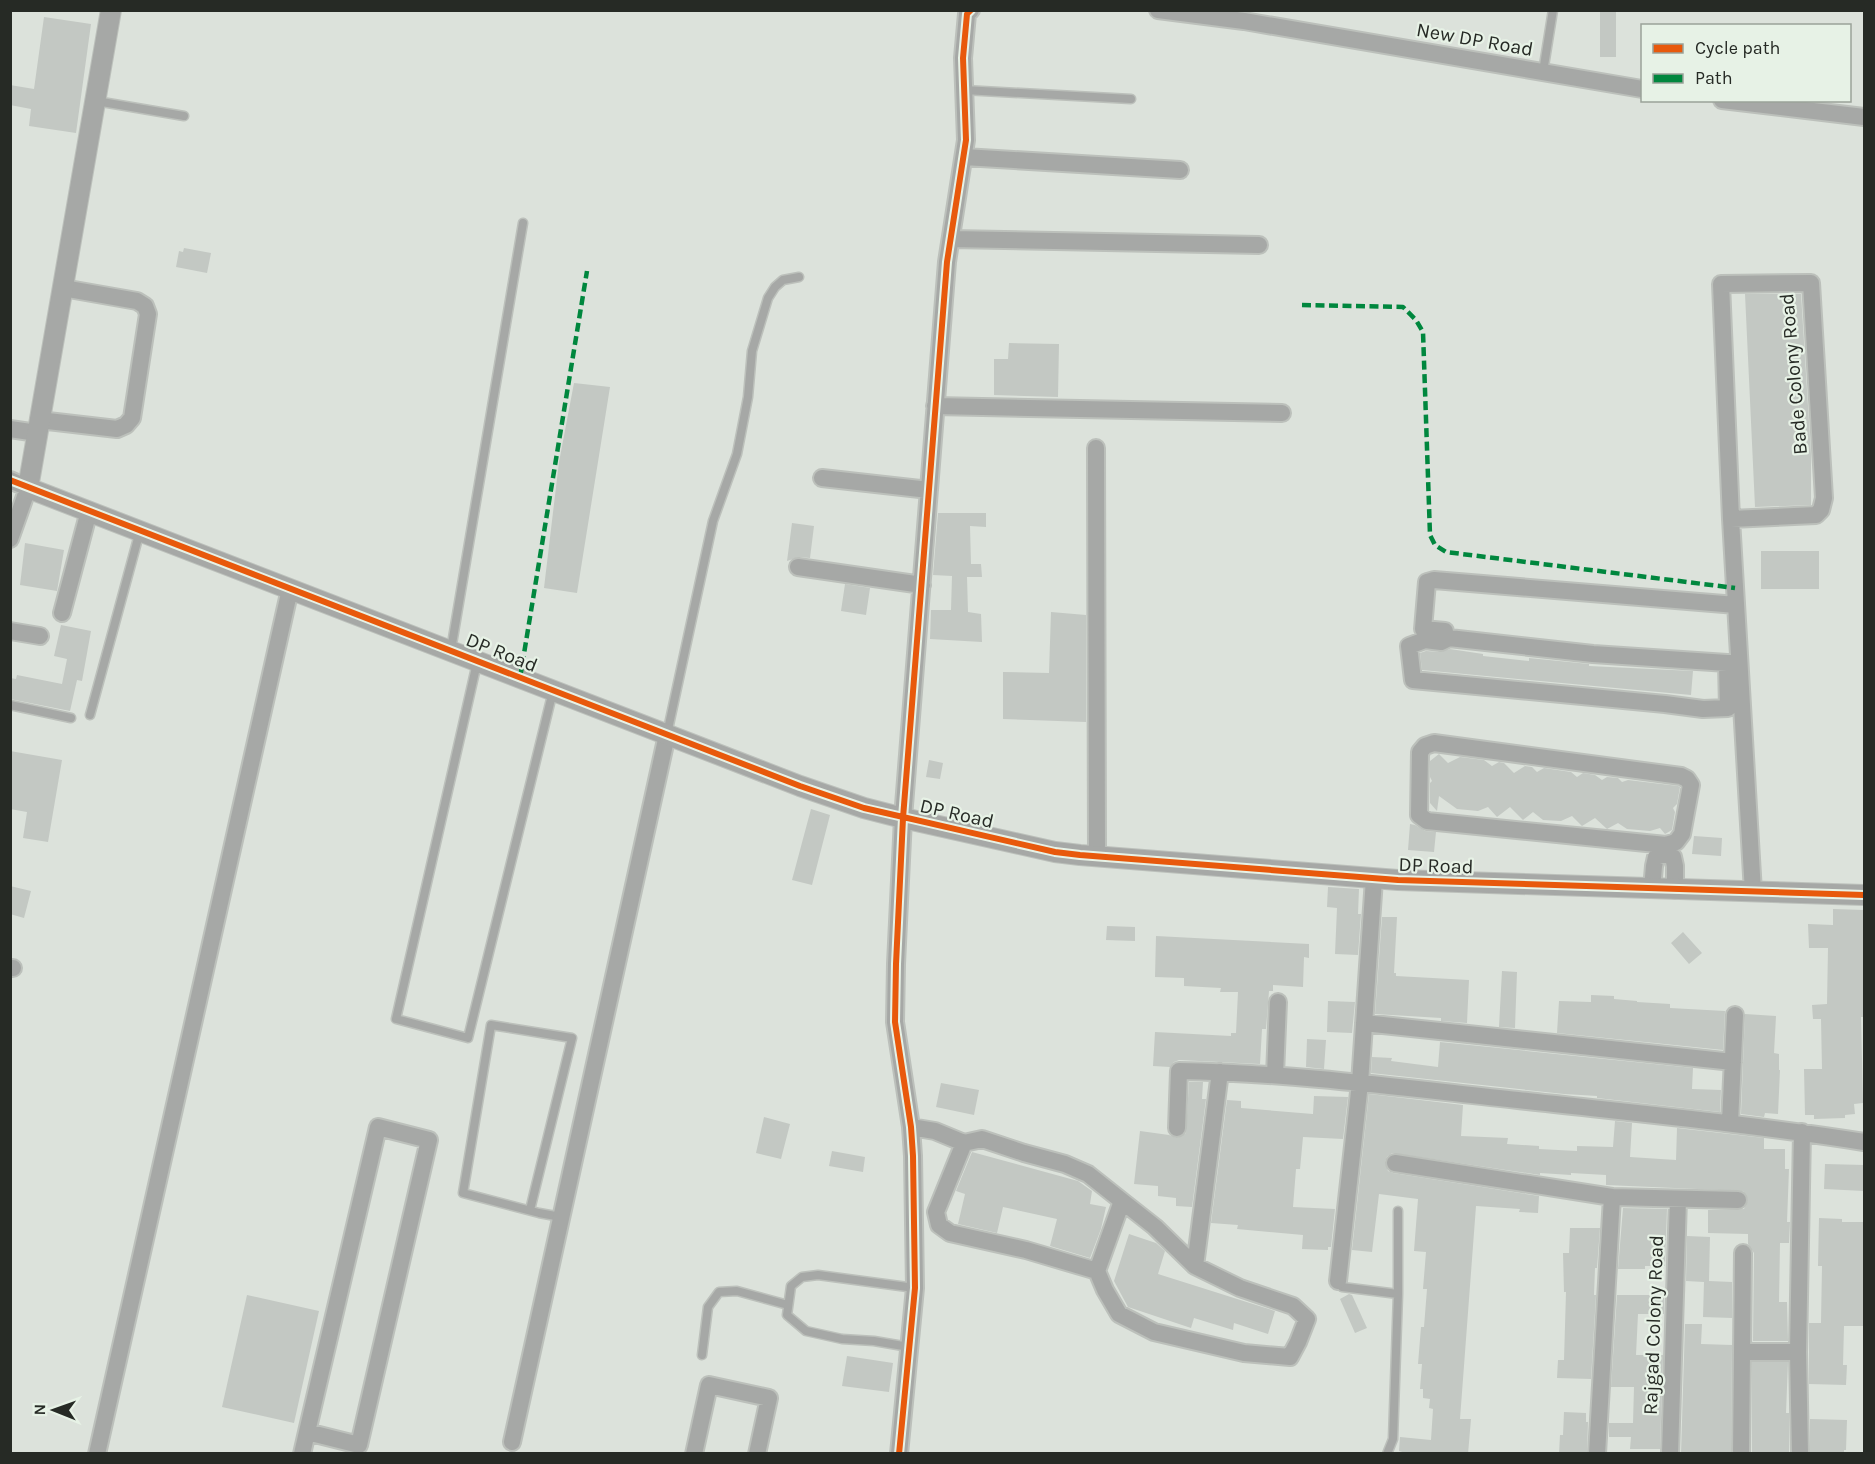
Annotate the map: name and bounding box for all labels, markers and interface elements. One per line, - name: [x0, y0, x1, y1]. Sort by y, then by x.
- street label: New DP Road: [1415, 18, 1535, 61]
- legend: [1641, 24, 1851, 102]
- text: Cycle path: [1695, 37, 1780, 59]
- text: Path: [1695, 67, 1733, 89]
- street label: Bade Colony Road: [1775, 292, 1812, 456]
- street label: DP Road: [463, 628, 541, 677]
- street label: DP Road: [918, 794, 996, 833]
- street label: DP Road: [1398, 853, 1474, 878]
- street label: Rajgad Colony Road: [1639, 1235, 1668, 1416]
- north arrow: [24, 1380, 84, 1440]
- text: N: [30, 1404, 49, 1416]

